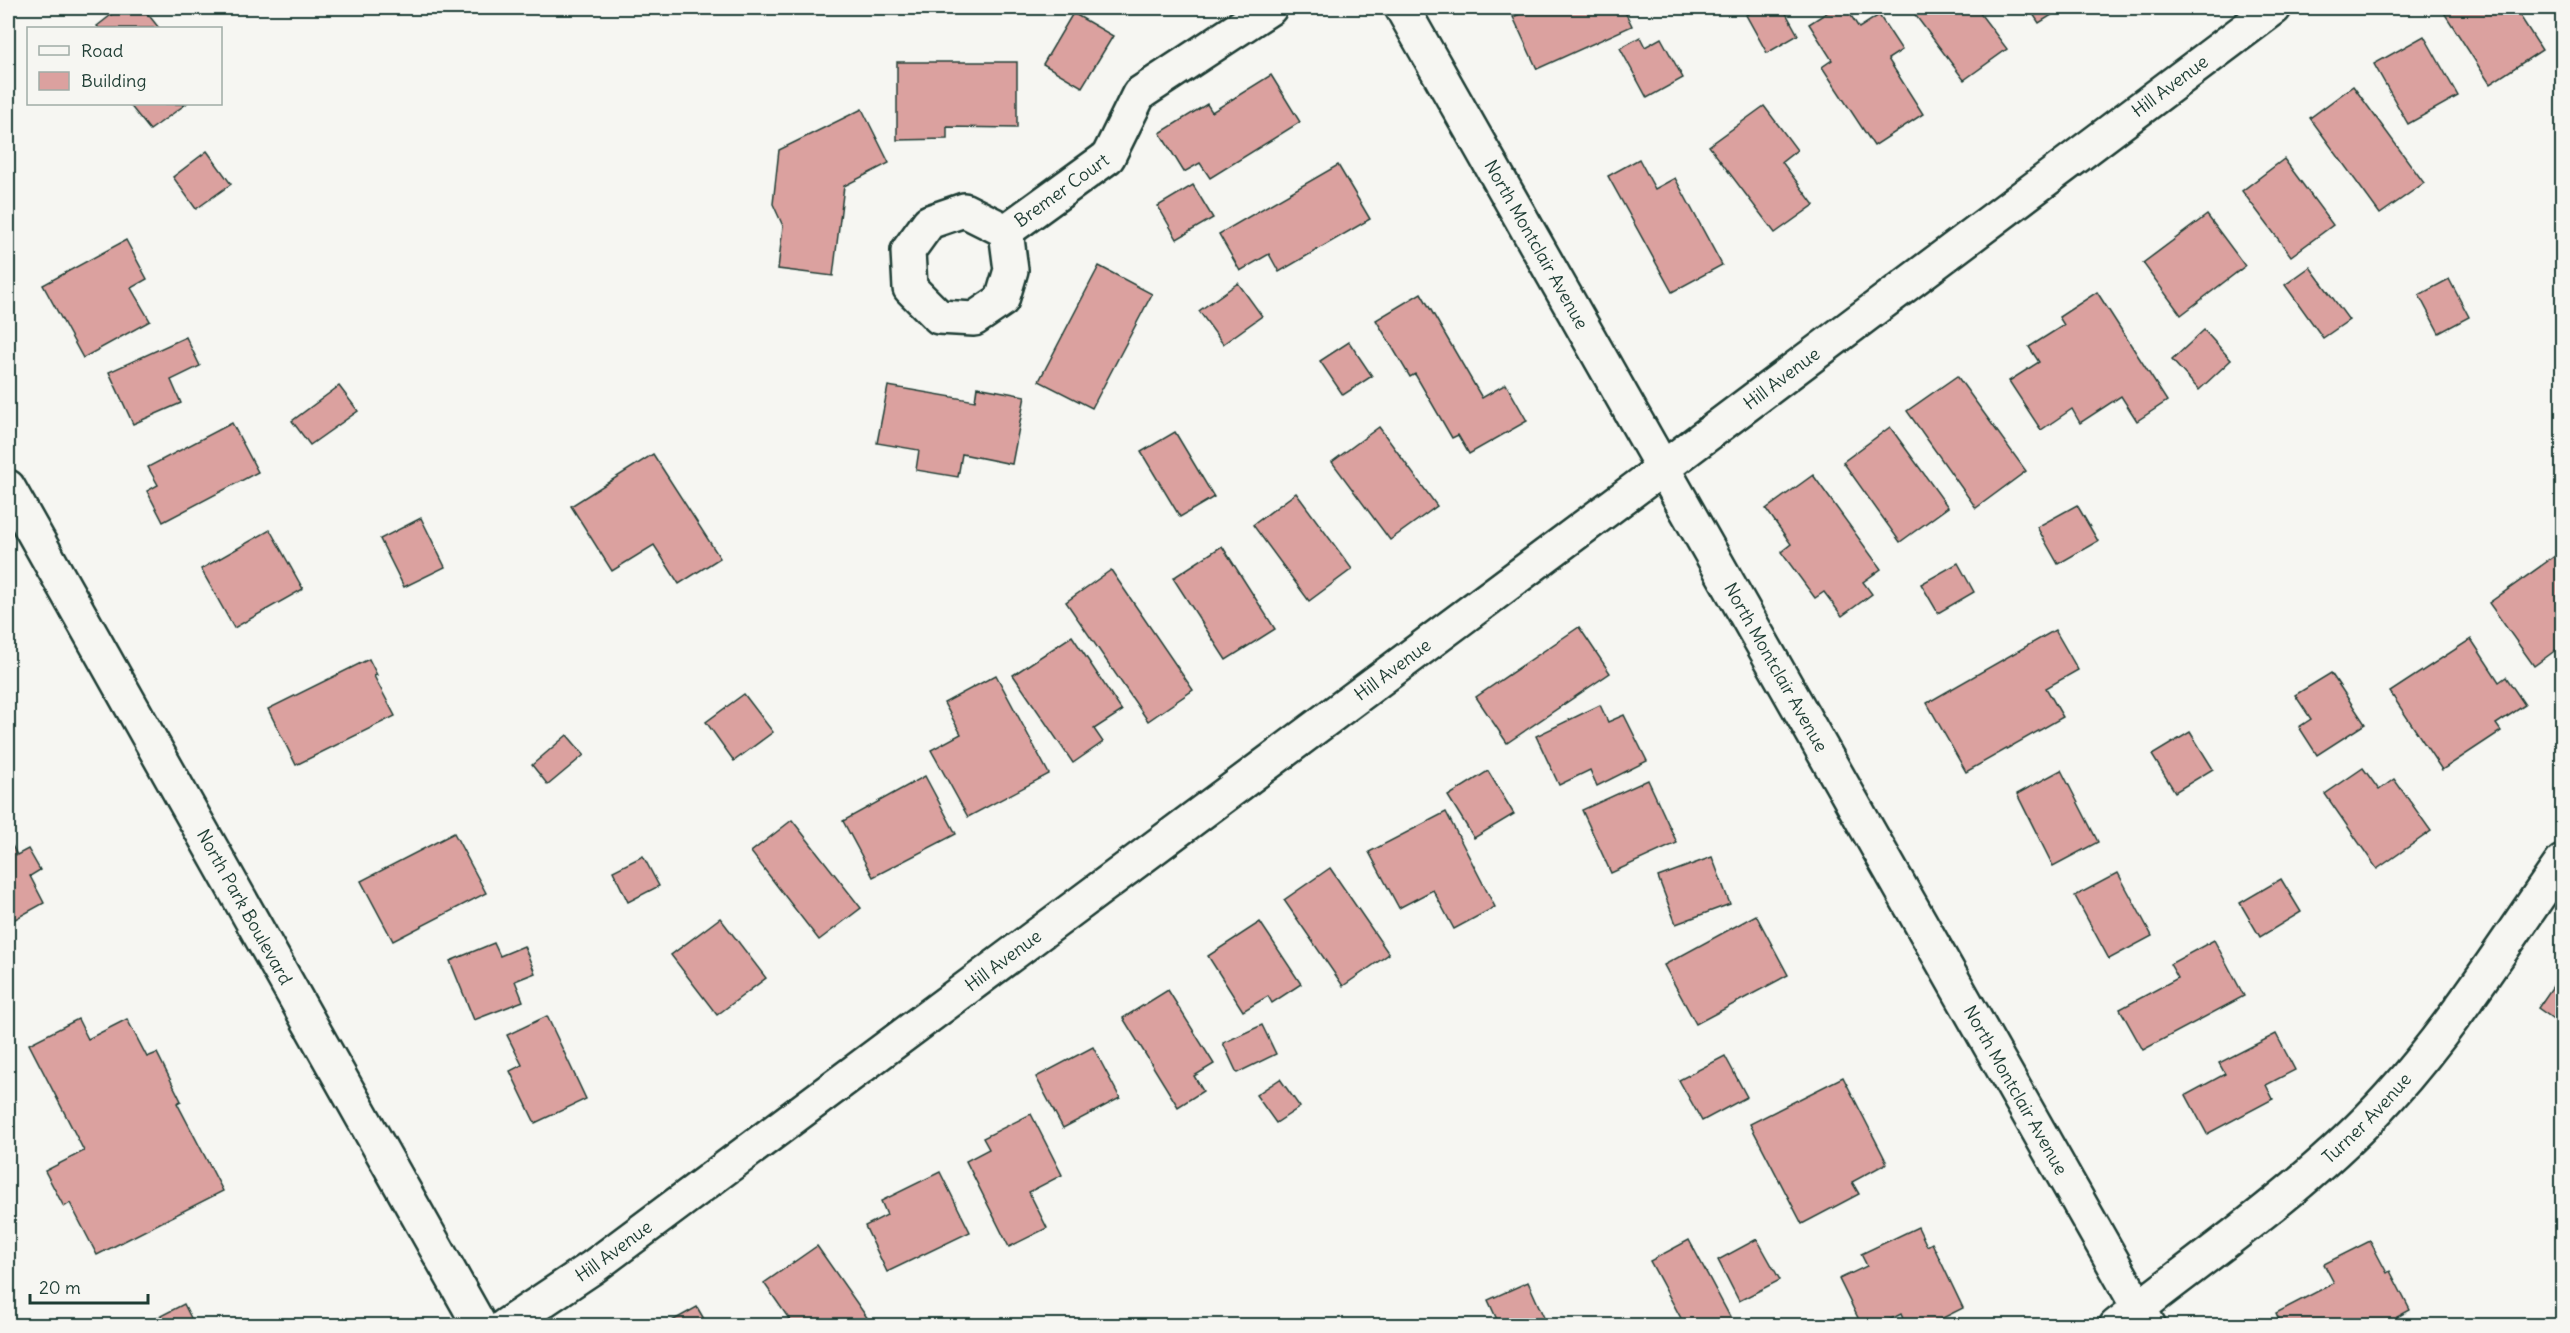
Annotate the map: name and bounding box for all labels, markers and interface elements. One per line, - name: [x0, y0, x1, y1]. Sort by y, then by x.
- legend: [27, 27, 222, 105]
- text: Road: [81, 39, 124, 62]
- street label: Hill Avenue: [2127, 50, 2212, 122]
- text: Building: [81, 69, 146, 92]
- street label: Bremer Court: [1010, 148, 1113, 232]
- street label: North Montclair Avenue: [1479, 156, 1594, 333]
- street label: Hill Avenue: [1739, 342, 1824, 414]
- street label: North Montclair Avenue: [1719, 578, 1833, 756]
- street label: Hill Avenue: [1350, 633, 1435, 706]
- street label: North Park Boulevard: [192, 825, 298, 989]
- street label: Hill Avenue: [960, 924, 1046, 996]
- street label: North Montclair Avenue: [1959, 1001, 2073, 1179]
- street label: Turner Avenue: [2317, 1068, 2416, 1168]
- street label: Hill Avenue: [571, 1215, 656, 1287]
- scale bar: [30, 1267, 148, 1305]
- text: 20 m: [39, 1276, 81, 1299]

